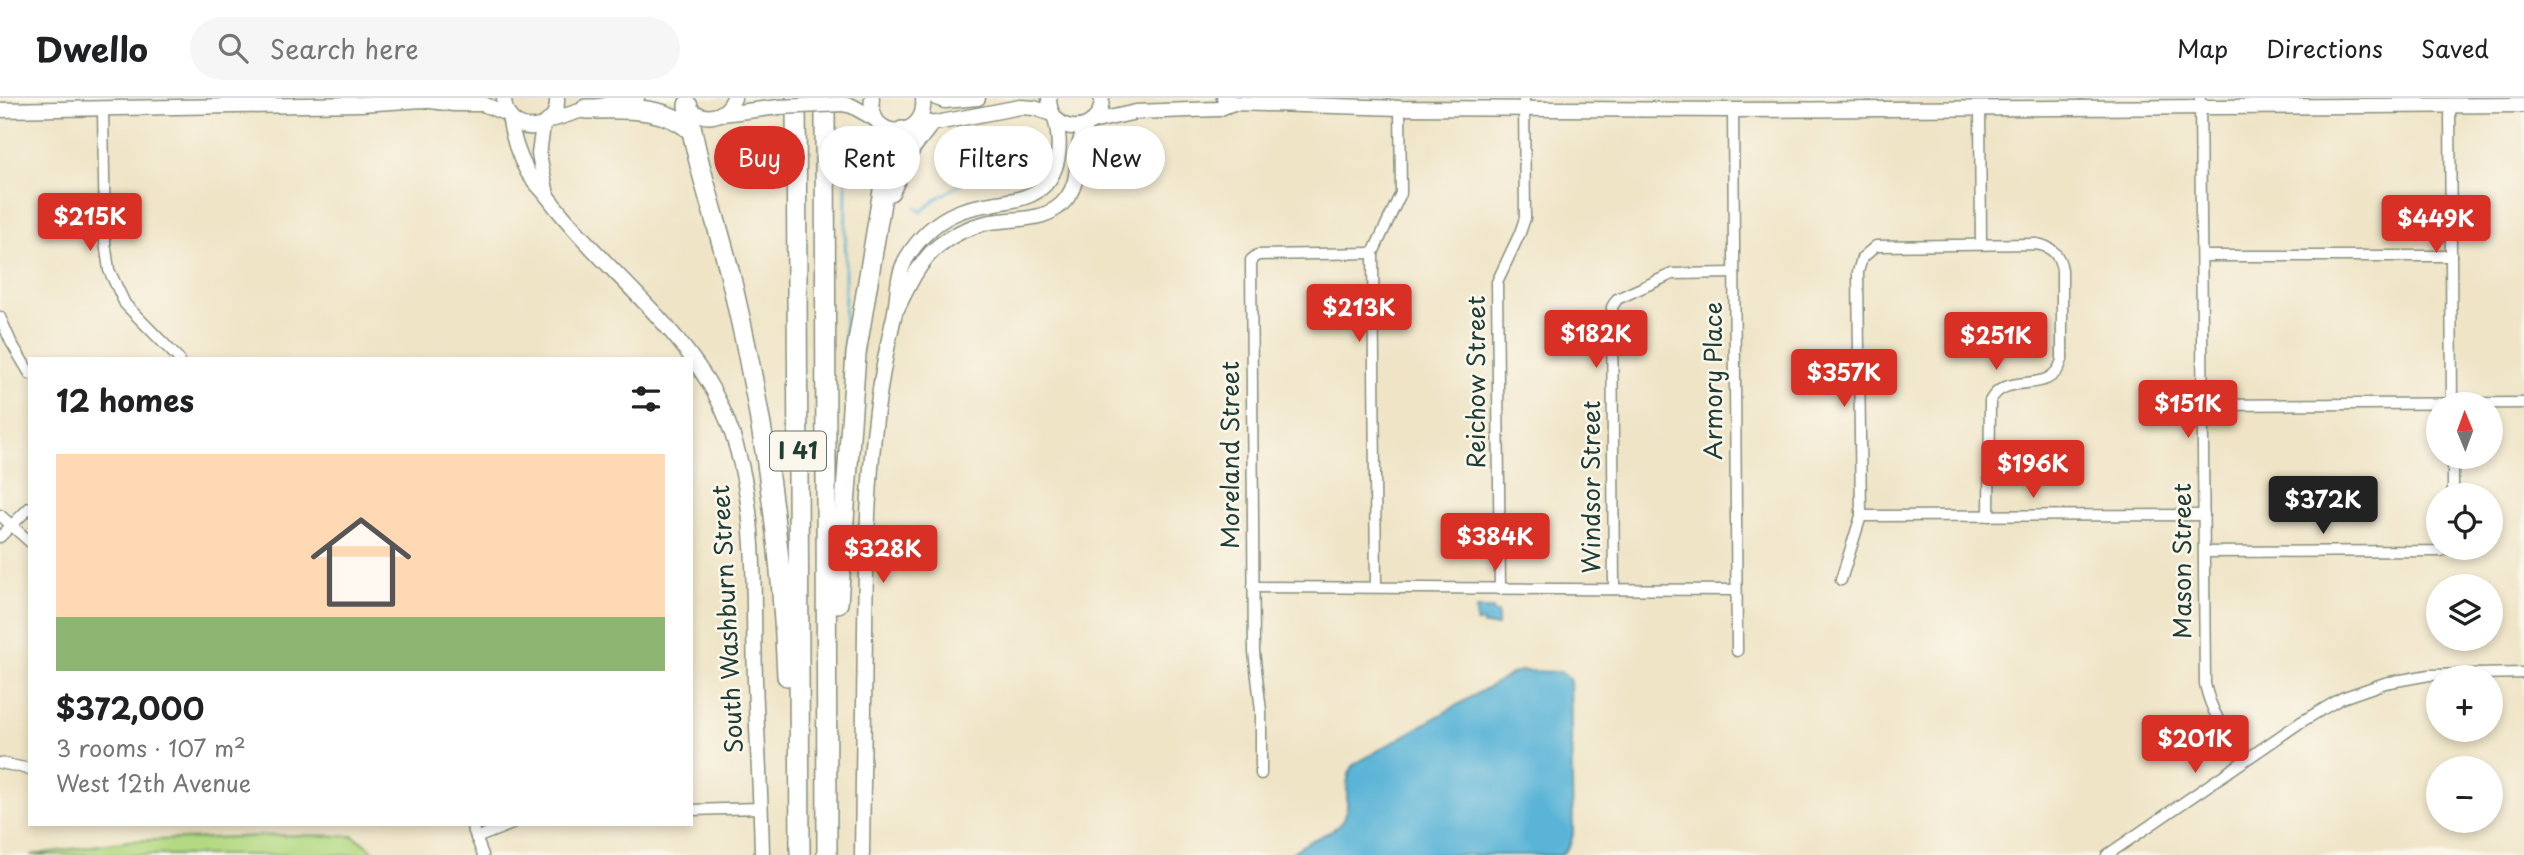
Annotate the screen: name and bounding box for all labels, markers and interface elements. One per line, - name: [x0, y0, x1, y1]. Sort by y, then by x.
- search box: [190, 17, 680, 80]
- text: Dwello: [35, 23, 148, 73]
- icon: search: [214, 29, 252, 67]
- text: Search here: [270, 29, 419, 68]
- text: Map: [2177, 30, 2228, 66]
- text: Directions: [2266, 30, 2383, 66]
- text: Saved: [2421, 30, 2489, 66]
- chip: Buy: [714, 126, 805, 189]
- chip: Rent: [819, 126, 920, 189]
- chip: Filters: [934, 126, 1053, 189]
- chip: New: [1067, 126, 1165, 189]
- pin: $215K: [41, 194, 139, 253]
- pin: $449K: [2387, 195, 2485, 255]
- text: $215K: [54, 198, 126, 233]
- text: $449K: [2398, 200, 2474, 235]
- pin: $213K: [1310, 285, 1408, 344]
- text: $213K: [1323, 289, 1395, 324]
- street label: Reichow Street: [1457, 295, 1493, 469]
- street label: Armory Place: [1694, 302, 1730, 460]
- pin: $182K: [1547, 310, 1645, 370]
- pin: $251K: [1947, 313, 2045, 372]
- text: $182K: [1560, 315, 1632, 350]
- text: $251K: [1960, 317, 2032, 352]
- pin: $357K: [1795, 350, 1893, 409]
- text: $357K: [1807, 354, 1881, 389]
- street label: Moreland Street: [1211, 361, 1247, 549]
- text: 12 homes: [56, 377, 194, 422]
- icon: filters: [627, 380, 665, 418]
- pin: $151K: [2139, 380, 2237, 440]
- text: $151K: [2154, 385, 2222, 420]
- north arrow: [2426, 392, 2502, 469]
- map controls: [2426, 392, 2503, 833]
- street label: Windsor Street: [1572, 400, 1608, 574]
- road number: I 41: [770, 432, 826, 470]
- pin: $196K: [1984, 440, 2082, 500]
- text: $196K: [1997, 445, 2069, 480]
- pin: $372K: [2274, 476, 2372, 536]
- text: $372K: [2285, 481, 2361, 516]
- street label: Mason Street: [2163, 483, 2199, 639]
- button: locate: [2426, 483, 2503, 560]
- street label: South Washburn Street: [701, 484, 751, 754]
- icon: home: [298, 499, 424, 625]
- pin: $384K: [1446, 514, 1544, 573]
- text: $384K: [1457, 518, 1533, 553]
- pin: $328K: [834, 526, 932, 585]
- text: $328K: [844, 530, 922, 565]
- button: layers: [2426, 574, 2503, 651]
- button: +: [2426, 665, 2503, 742]
- text: $372,000: [56, 685, 204, 730]
- pin: $201K: [2146, 716, 2244, 775]
- text: $201K: [2158, 720, 2232, 755]
- text: 3 rooms · 107 m²: [56, 730, 246, 765]
- button: −: [2426, 756, 2503, 833]
- text: West 12th Avenue: [56, 765, 251, 800]

